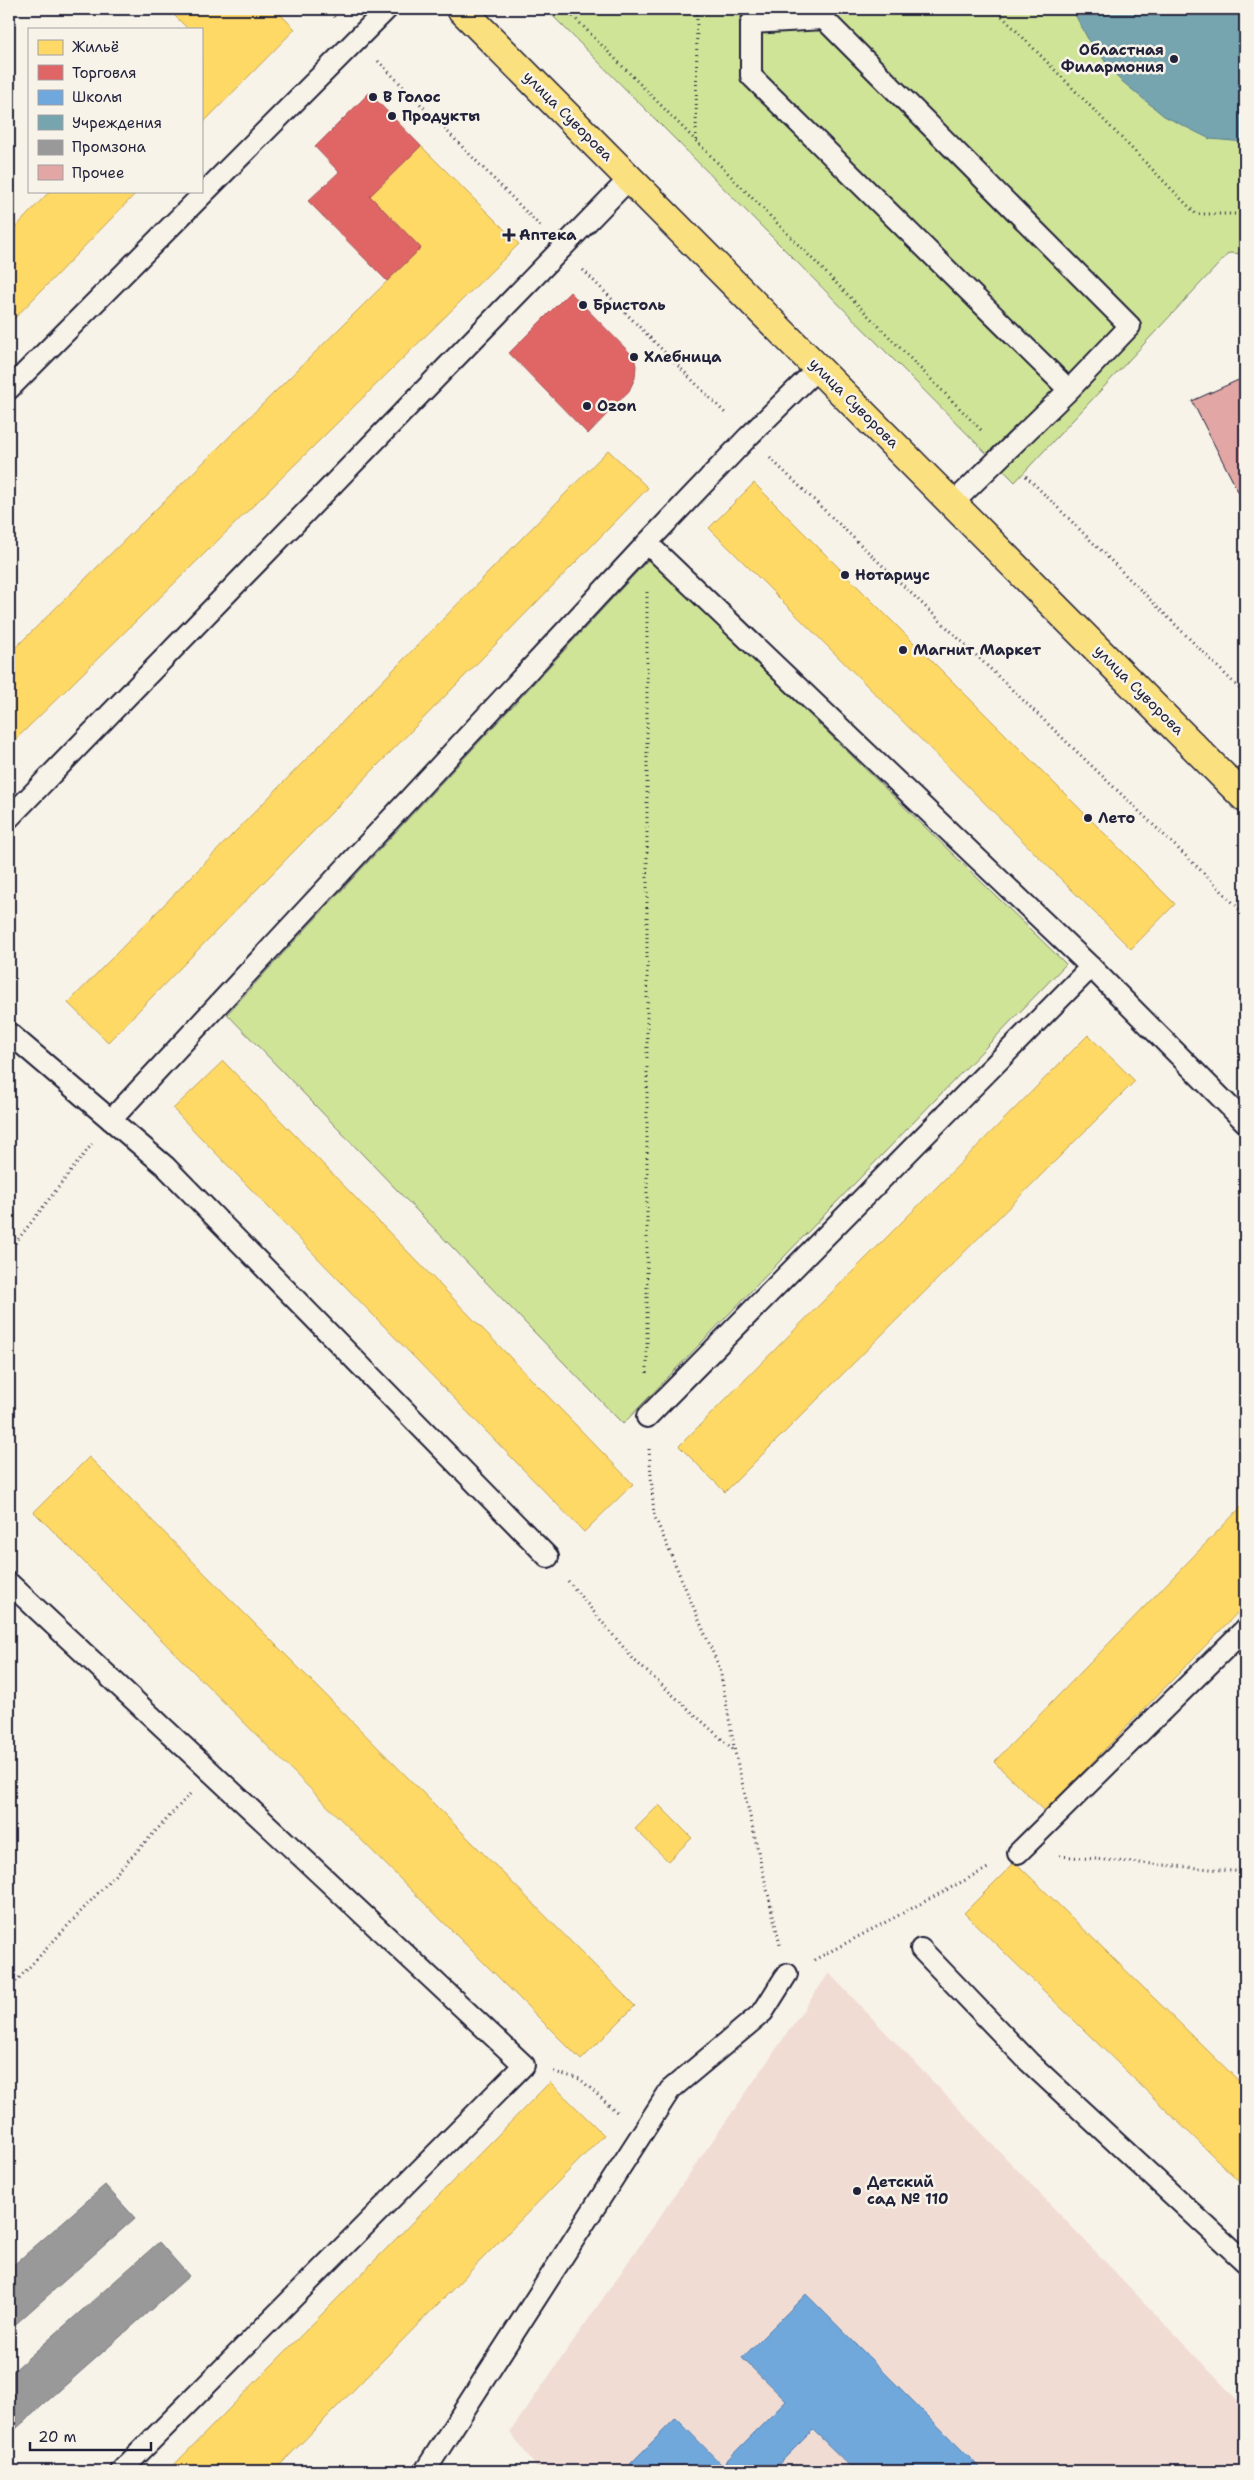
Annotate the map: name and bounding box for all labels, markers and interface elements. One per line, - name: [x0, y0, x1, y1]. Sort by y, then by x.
- legend: [28, 28, 202, 192]
- text: Жильё: [72, 37, 119, 57]
- place label: Областная Филармония: [1061, 40, 1164, 77]
- marker: Областная Филармония: [1168, 53, 1180, 65]
- text: Торговля: [72, 63, 137, 83]
- street label: улица Суворова: [519, 67, 618, 166]
- text: Школы: [72, 87, 122, 107]
- place label: В Голос: [383, 87, 441, 107]
- marker: В Голос: [367, 91, 379, 103]
- place label: Продукты: [402, 106, 480, 126]
- marker: Продукты: [386, 110, 398, 122]
- text: Учреждения: [72, 113, 162, 133]
- text: Промзона: [72, 137, 147, 157]
- text: Прочее: [72, 163, 124, 183]
- place label: Аптека: [519, 225, 577, 245]
- marker: Аптека: [503, 229, 515, 241]
- place label: Бристоль: [593, 295, 666, 315]
- marker: Бристоль: [577, 299, 589, 311]
- place label: Хлебница: [644, 347, 722, 367]
- marker: Хлебница: [628, 351, 640, 363]
- street label: улица Суворова: [805, 354, 904, 453]
- place label: Ozon: [597, 396, 637, 416]
- marker: Ozon: [581, 400, 593, 412]
- place label: Нотариус: [855, 565, 930, 585]
- marker: Нотариус: [839, 569, 851, 581]
- place label: Магнит Маркет: [913, 640, 1041, 660]
- street label: улица Суворова: [1090, 641, 1189, 740]
- marker: Магнит Маркет: [897, 644, 909, 656]
- place label: Лето: [1098, 808, 1136, 828]
- marker: Лето: [1082, 812, 1094, 824]
- place label: Детский сад № 110: [867, 2172, 948, 2209]
- marker: Детский сад № 110: [851, 2185, 863, 2197]
- scale bar: [30, 2420, 151, 2452]
- text: 20 m: [38, 2427, 77, 2447]

